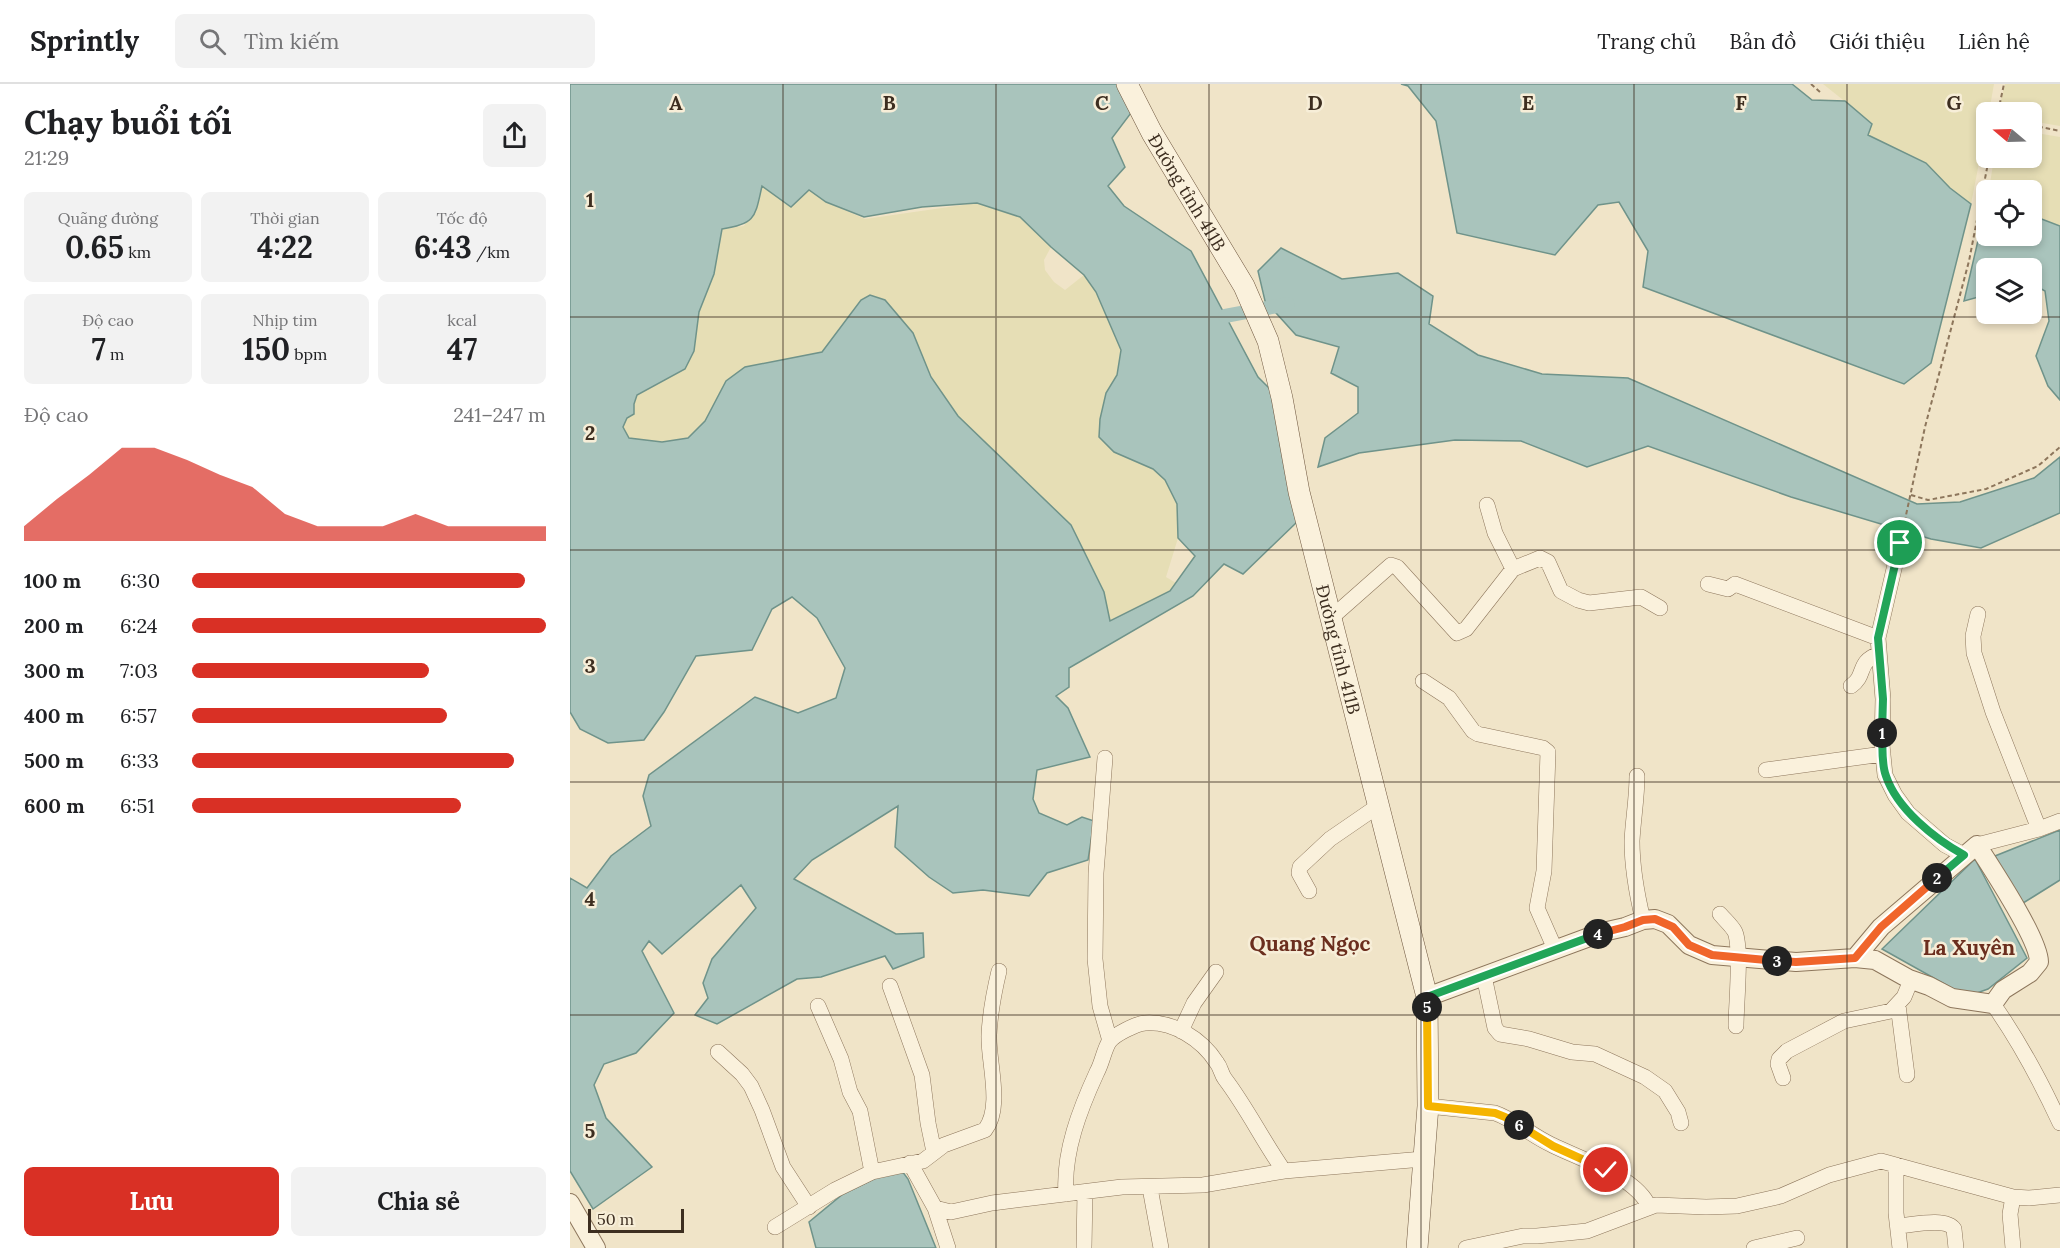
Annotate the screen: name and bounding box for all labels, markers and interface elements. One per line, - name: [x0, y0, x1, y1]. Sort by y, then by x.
- search box: [175, 14, 595, 68]
- text: Sprintly: [30, 23, 139, 59]
- icon: search: [196, 25, 229, 58]
- text: Tìm kiếm: [244, 27, 339, 55]
- text: Trang chủ: [1597, 28, 1696, 55]
- text: Bản đồ: [1729, 28, 1796, 55]
- text: Giới thiệu: [1829, 28, 1925, 55]
- text: Liên hệ: [1958, 28, 2030, 55]
- text: A: [669, 90, 683, 115]
- text: B: [882, 90, 896, 115]
- text: C: [1095, 90, 1109, 115]
- text: D: [1307, 90, 1323, 115]
- text: E: [1522, 90, 1534, 115]
- text: F: [1735, 90, 1747, 115]
- text: G: [1946, 90, 1962, 115]
- text: Chạy buổi tối: [24, 101, 232, 143]
- north arrow: [1976, 102, 2042, 168]
- map controls: [1976, 102, 2042, 324]
- button: share: [483, 104, 546, 167]
- street label: Đường tỉnh 411B: [1143, 129, 1232, 255]
- text: 21:29: [24, 145, 69, 170]
- button: locate: [1976, 180, 2042, 246]
- text: 1: [586, 187, 594, 212]
- text: Quãng đường: [58, 208, 158, 228]
- text: Thời gian: [250, 208, 320, 228]
- text: Tốc độ: [436, 208, 488, 228]
- text: 0.65: [65, 228, 124, 266]
- text: 4:22: [257, 228, 313, 266]
- text: 6:43: [414, 228, 472, 266]
- text: km: [124, 242, 151, 262]
- text: /km: [472, 242, 510, 262]
- button: layers: [1976, 258, 2042, 324]
- text: Độ cao: [82, 310, 134, 330]
- text: Nhịp tim: [252, 310, 318, 330]
- text: kcal: [447, 310, 477, 330]
- text: 7: [92, 330, 106, 368]
- text: 150: [243, 330, 290, 368]
- text: 47: [447, 330, 477, 368]
- text: m: [106, 344, 124, 364]
- text: bpm: [290, 344, 327, 364]
- text: Độ cao: [24, 402, 88, 427]
- text: 241–247 m: [453, 402, 546, 427]
- text: 2: [585, 420, 595, 445]
- pin: [1874, 517, 1925, 568]
- icon: arrive: [1883, 526, 1916, 559]
- text: 100 m: [24, 568, 81, 593]
- text: 6:30: [120, 568, 160, 593]
- street label: Đường tỉnh 411B: [1311, 582, 1366, 717]
- text: 200 m: [24, 613, 84, 638]
- text: 6:24: [120, 613, 158, 638]
- text: 3: [584, 653, 596, 678]
- text: 300 m: [24, 658, 84, 683]
- text: 7:03: [120, 658, 158, 683]
- text: 400 m: [24, 703, 84, 728]
- text: 6:57: [120, 703, 157, 728]
- pin: 1: [1867, 718, 1897, 748]
- text: 1: [1879, 723, 1885, 743]
- text: 500 m: [24, 748, 84, 773]
- text: 6:33: [120, 748, 159, 773]
- text: 600 m: [24, 793, 85, 818]
- text: 6:51: [120, 793, 155, 818]
- pin: 2: [1922, 863, 1952, 893]
- text: 2: [1933, 868, 1941, 888]
- text: 4: [585, 886, 596, 911]
- pin: 4: [1583, 919, 1613, 949]
- text: 4: [1594, 924, 1602, 944]
- district label: Quang Ngọc: [1250, 930, 1371, 957]
- district label: La Xuyên: [1923, 934, 2015, 961]
- pin: 3: [1762, 946, 1792, 976]
- text: 3: [1773, 951, 1781, 971]
- pin: 5: [1412, 992, 1442, 1022]
- text: 5: [1423, 997, 1431, 1017]
- pin: 6: [1504, 1110, 1534, 1140]
- text: 6: [1514, 1115, 1524, 1135]
- text: 5: [585, 1118, 596, 1143]
- pin: [1580, 1144, 1631, 1195]
- icon: check: [1589, 1153, 1622, 1186]
- button: Lưu: [24, 1167, 279, 1236]
- button: Chia sẻ: [291, 1167, 546, 1236]
- scale bar: [588, 1206, 684, 1234]
- text: 50 m: [597, 1209, 634, 1229]

